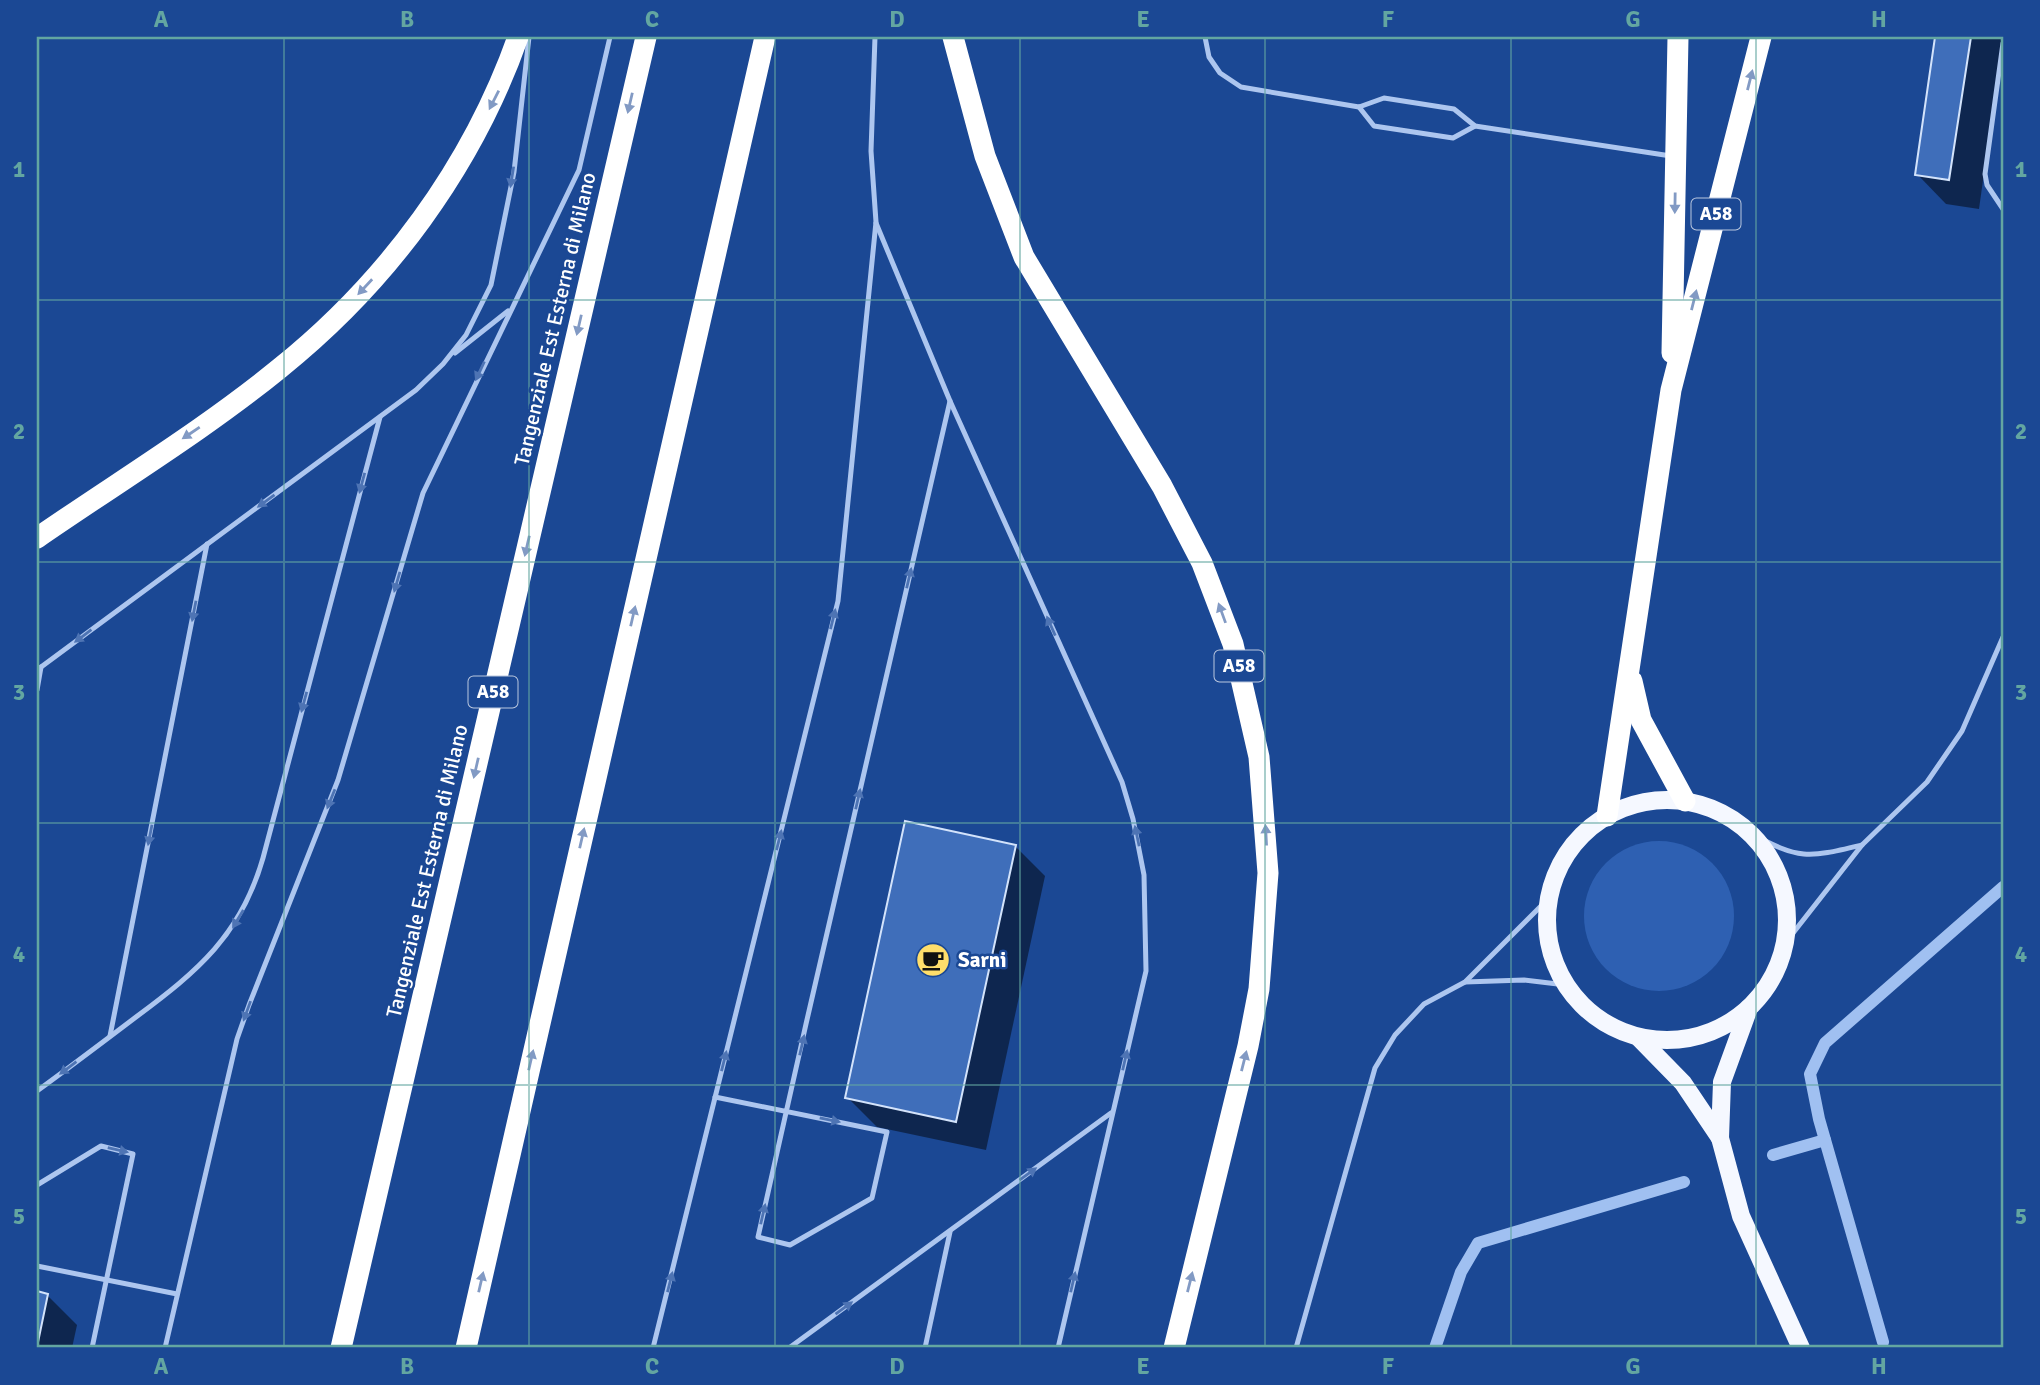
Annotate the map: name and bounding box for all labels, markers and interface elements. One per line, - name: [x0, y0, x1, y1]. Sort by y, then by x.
- text: A: [154, 5, 169, 34]
- text: B: [400, 5, 414, 34]
- text: C: [645, 5, 659, 34]
- text: D: [889, 5, 905, 34]
- text: E: [1136, 5, 1150, 34]
- text: F: [1382, 5, 1394, 34]
- text: G: [1625, 5, 1641, 34]
- text: H: [1871, 5, 1887, 34]
- one-way arrow: [1745, 69, 1756, 91]
- one-way arrow: [488, 91, 500, 111]
- one-way arrow: [625, 92, 636, 114]
- text: 1: [13, 155, 25, 184]
- text: 1: [2015, 155, 2027, 184]
- one-way arrow: [506, 167, 517, 189]
- street label: Tangenziale Est Esterna di Milano: [509, 170, 601, 468]
- one-way arrow: [1670, 192, 1681, 214]
- road number: A58: [1692, 198, 1740, 230]
- one-way arrow: [358, 278, 374, 295]
- one-way arrow: [1689, 289, 1700, 311]
- one-way arrow: [573, 314, 584, 336]
- one-way arrow: [474, 360, 485, 381]
- text: 2: [13, 417, 25, 446]
- text: 2: [2015, 417, 2027, 446]
- one-way arrow: [182, 426, 200, 440]
- one-way arrow: [357, 472, 367, 493]
- one-way arrow: [257, 493, 275, 507]
- one-way arrow: [521, 535, 532, 557]
- one-way arrow: [904, 567, 915, 589]
- one-way arrow: [391, 571, 401, 592]
- one-way arrow: [188, 600, 199, 622]
- one-way arrow: [1216, 603, 1227, 624]
- one-way arrow: [627, 605, 638, 627]
- one-way arrow: [828, 608, 839, 630]
- one-way arrow: [1045, 616, 1057, 636]
- one-way arrow: [74, 629, 92, 643]
- road number: A58: [1214, 650, 1264, 681]
- road number: A58: [468, 677, 518, 708]
- text: 3: [13, 678, 25, 707]
- text: 3: [2015, 678, 2027, 707]
- one-way arrow: [298, 692, 309, 714]
- street label: Tangenziale Est Esterna di Milano: [381, 722, 473, 1020]
- one-way arrow: [470, 757, 481, 779]
- one-way arrow: [853, 788, 864, 810]
- one-way arrow: [325, 789, 336, 810]
- one-way arrow: [144, 824, 155, 846]
- one-way arrow: [1261, 824, 1272, 846]
- one-way arrow: [1131, 825, 1142, 847]
- one-way arrow: [577, 827, 588, 849]
- one-way arrow: [774, 829, 785, 851]
- one-way arrow: [231, 910, 244, 929]
- text: 4: [13, 940, 25, 969]
- text: 4: [2015, 940, 2027, 969]
- cafe icon: Sarni: [914, 941, 952, 979]
- place label: Sarni: [958, 947, 1007, 973]
- one-way arrow: [241, 1000, 252, 1021]
- one-way arrow: [796, 1034, 807, 1056]
- one-way arrow: [526, 1049, 537, 1071]
- one-way arrow: [1120, 1049, 1131, 1071]
- one-way arrow: [719, 1050, 730, 1072]
- one-way arrow: [1239, 1050, 1250, 1072]
- one-way arrow: [59, 1061, 77, 1075]
- one-way arrow: [819, 1115, 841, 1126]
- one-way arrow: [107, 1145, 129, 1156]
- one-way arrow: [1019, 1167, 1037, 1181]
- text: 5: [13, 1202, 25, 1231]
- text: 5: [2015, 1202, 2027, 1231]
- one-way arrow: [758, 1203, 769, 1225]
- one-way arrow: [475, 1271, 486, 1293]
- one-way arrow: [664, 1271, 675, 1293]
- one-way arrow: [1068, 1271, 1079, 1293]
- one-way arrow: [1185, 1271, 1196, 1293]
- one-way arrow: [835, 1301, 853, 1315]
- text: A: [154, 1352, 169, 1381]
- text: B: [400, 1352, 414, 1381]
- text: C: [645, 1352, 659, 1381]
- text: D: [889, 1352, 905, 1381]
- text: E: [1136, 1352, 1150, 1381]
- text: F: [1382, 1352, 1394, 1381]
- text: G: [1625, 1352, 1641, 1381]
- text: H: [1871, 1352, 1887, 1381]

